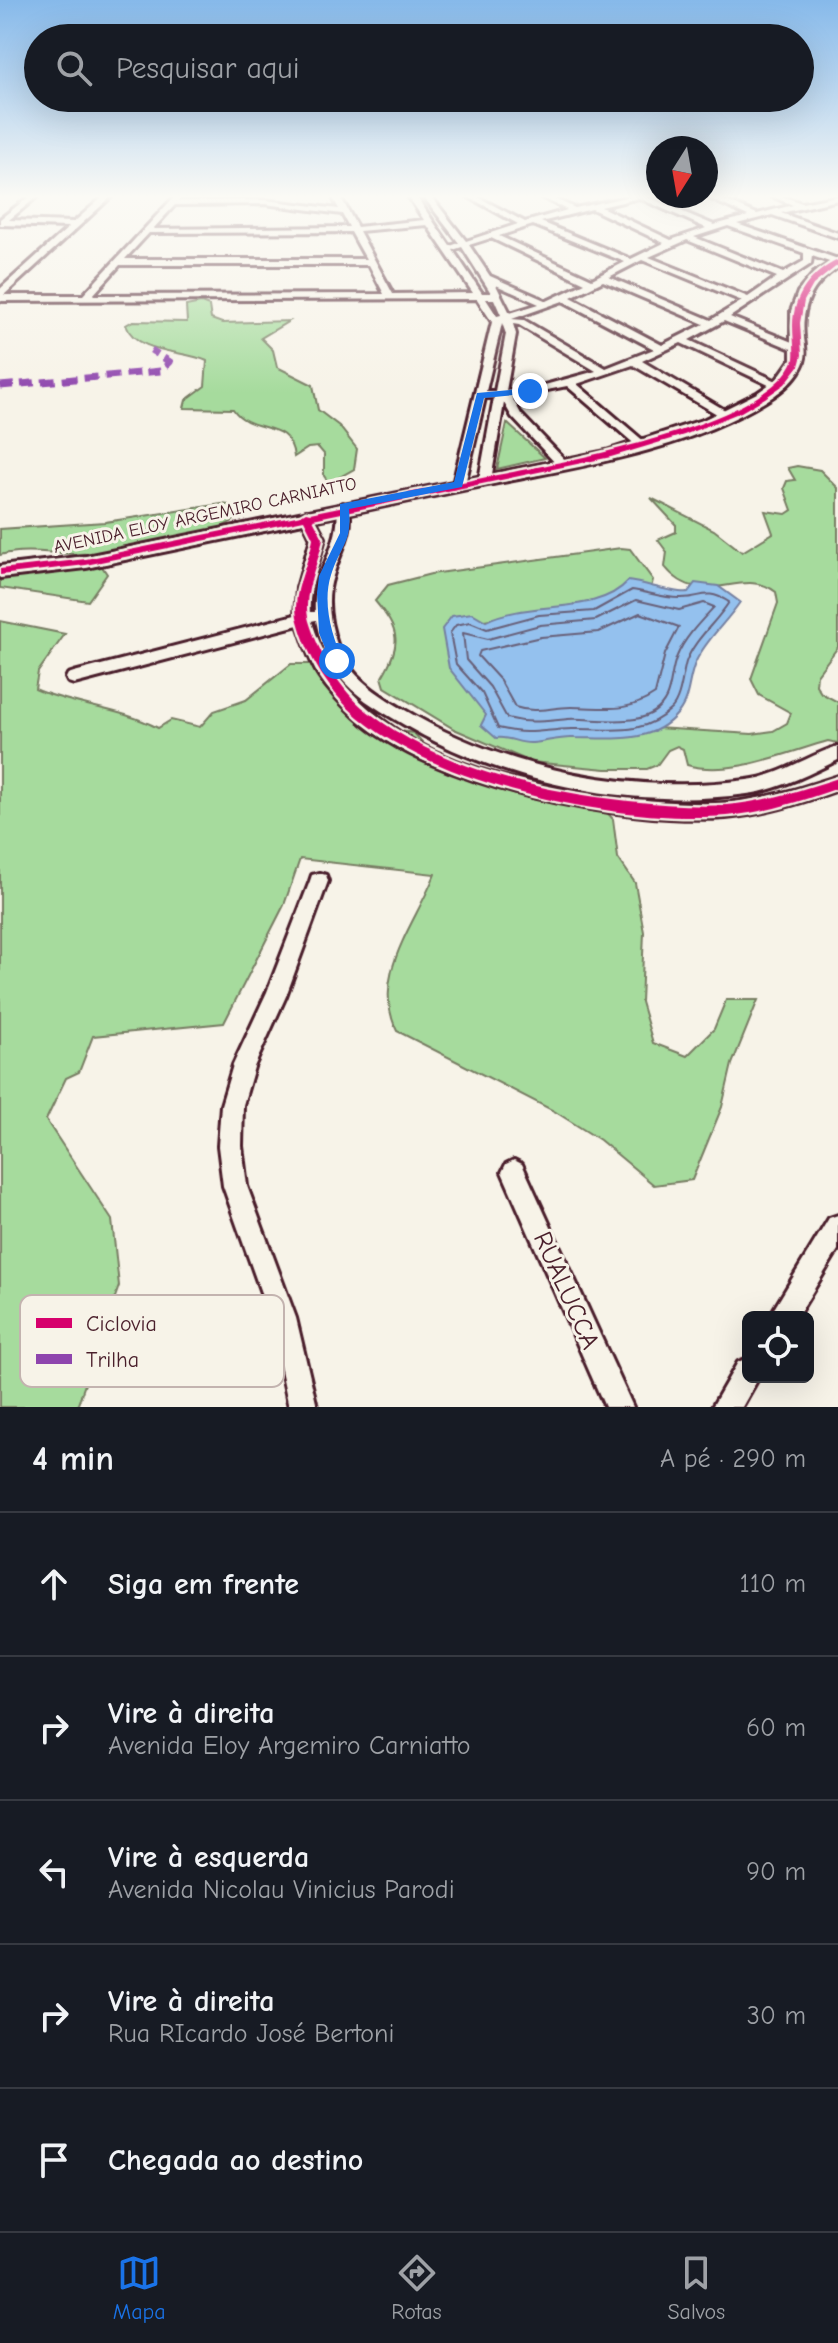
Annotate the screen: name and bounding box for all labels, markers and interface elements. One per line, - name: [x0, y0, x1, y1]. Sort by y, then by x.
- search box: [24, 24, 814, 112]
- icon: search: [52, 46, 96, 90]
- text: Pesquisar aqui: [116, 51, 299, 86]
- north arrow: [646, 136, 718, 208]
- route end: [512, 373, 548, 409]
- street label: AVENIDA ELOY ARGEMIRO CARNIATTO: [52, 473, 359, 558]
- route start: [319, 643, 355, 679]
- street label: RUALUCCA: [527, 1227, 605, 1354]
- legend: [20, 1295, 284, 1387]
- text: Ciclovia: [86, 1311, 157, 1337]
- map controls: [742, 1311, 814, 1383]
- button: locate: [742, 1311, 814, 1383]
- text: Trilha: [86, 1347, 139, 1373]
- text: 4 min: [32, 1439, 114, 1479]
- text: A pé · 290 m: [660, 1444, 806, 1474]
- icon: ahead: [32, 1562, 76, 1606]
- text: Siga em frente: [108, 1567, 299, 1602]
- text: 110 m: [739, 1569, 806, 1599]
- text: Vire à direita: [108, 1696, 274, 1731]
- icon: right: [32, 1706, 76, 1750]
- text: 60 m: [746, 1713, 806, 1743]
- text: Avenida Eloy Argemiro Carniatto: [108, 1731, 470, 1761]
- text: Vire à esquerda: [108, 1840, 309, 1875]
- icon: left: [32, 1850, 76, 1894]
- text: 90 m: [746, 1857, 806, 1887]
- text: Avenida Nicolau Vinicius Parodi: [108, 1875, 455, 1905]
- text: Vire à direita: [108, 1984, 274, 2019]
- icon: right: [32, 1994, 76, 2038]
- text: 30 m: [747, 2001, 806, 2031]
- text: Rua RIcardo José Bertoni: [108, 2019, 394, 2049]
- icon: arrive: [32, 2138, 76, 2182]
- text: Chegada ao destino: [108, 2143, 363, 2178]
- tab: Mapa: [113, 2251, 166, 2325]
- tab: Rotas: [391, 2251, 442, 2325]
- tab: Salvos: [667, 2251, 725, 2325]

